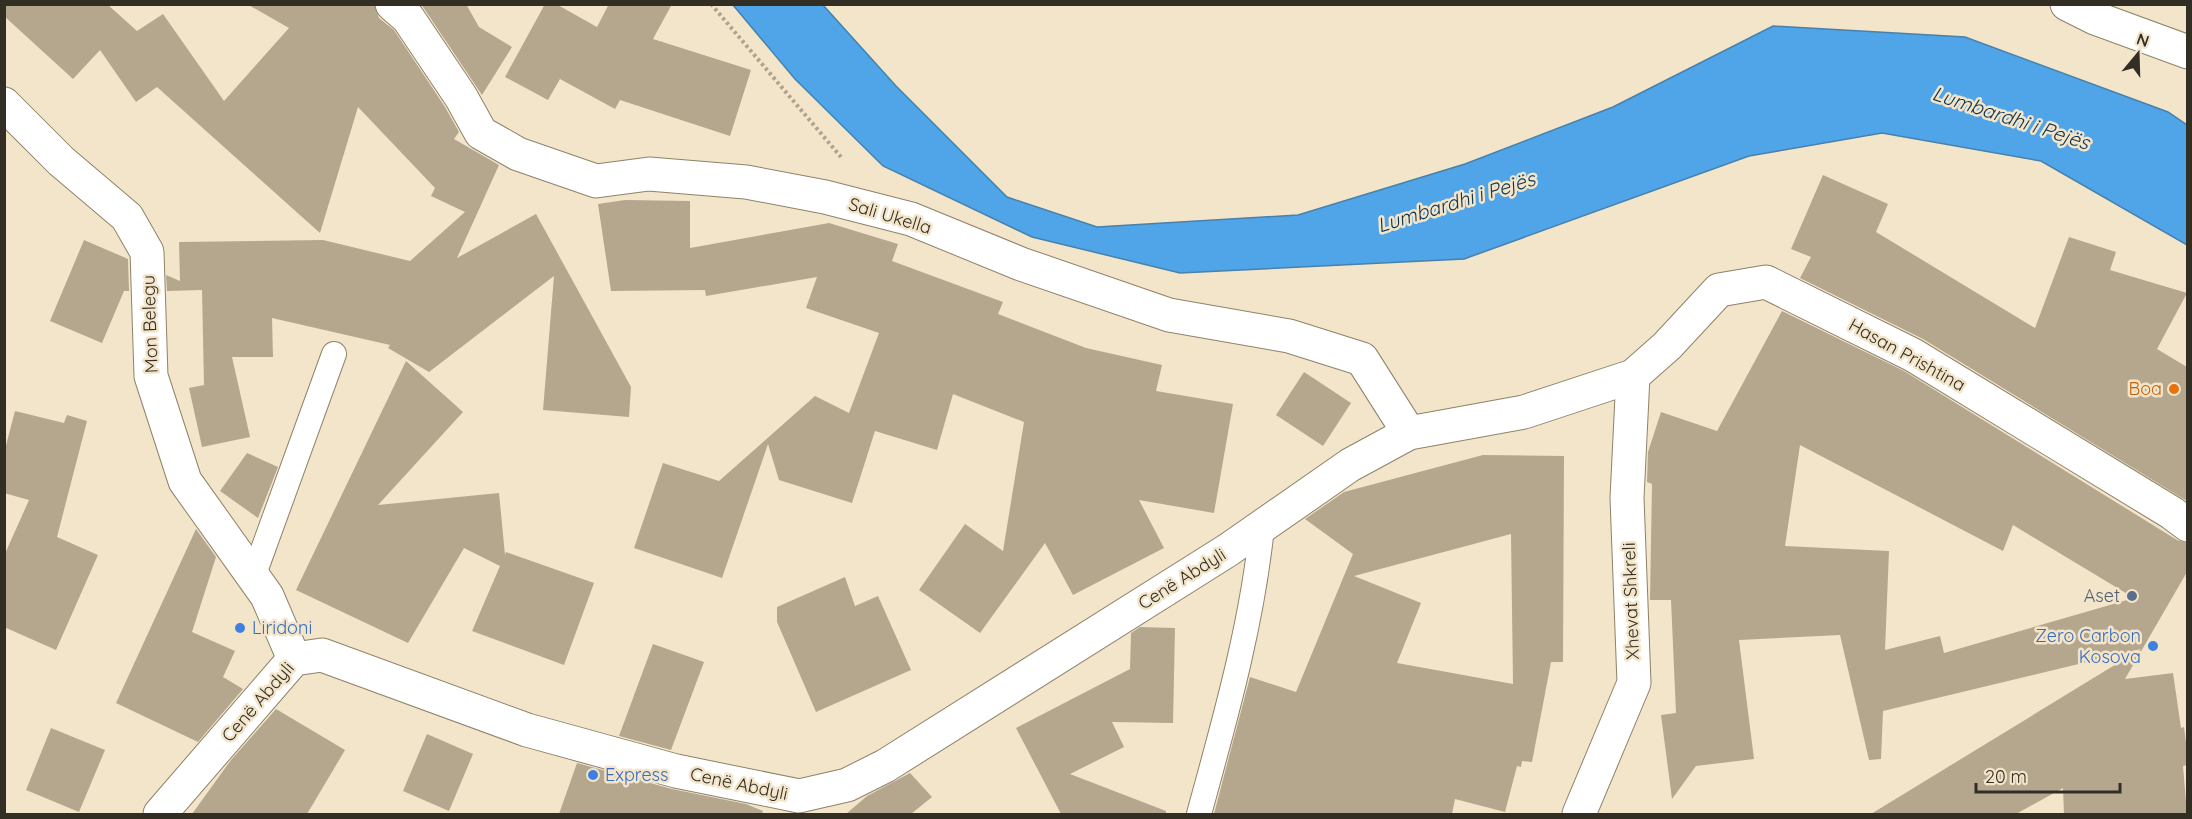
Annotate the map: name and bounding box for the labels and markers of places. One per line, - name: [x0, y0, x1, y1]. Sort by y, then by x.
- place label: Boa: [2129, 377, 2162, 400]
- marker: Boa: [2167, 382, 2181, 396]
- place label: Aset: [2084, 584, 2120, 607]
- marker: Aset: [2125, 589, 2139, 603]
- place label: Liridoni: [252, 616, 312, 639]
- marker: Liridoni: [233, 621, 247, 635]
- place label: Zero Carbon Kosova: [2035, 624, 2141, 668]
- marker: Zero Carbon Kosova: [2146, 639, 2160, 653]
- place label: Express: [605, 763, 668, 786]
- marker: Express: [586, 768, 600, 782]

